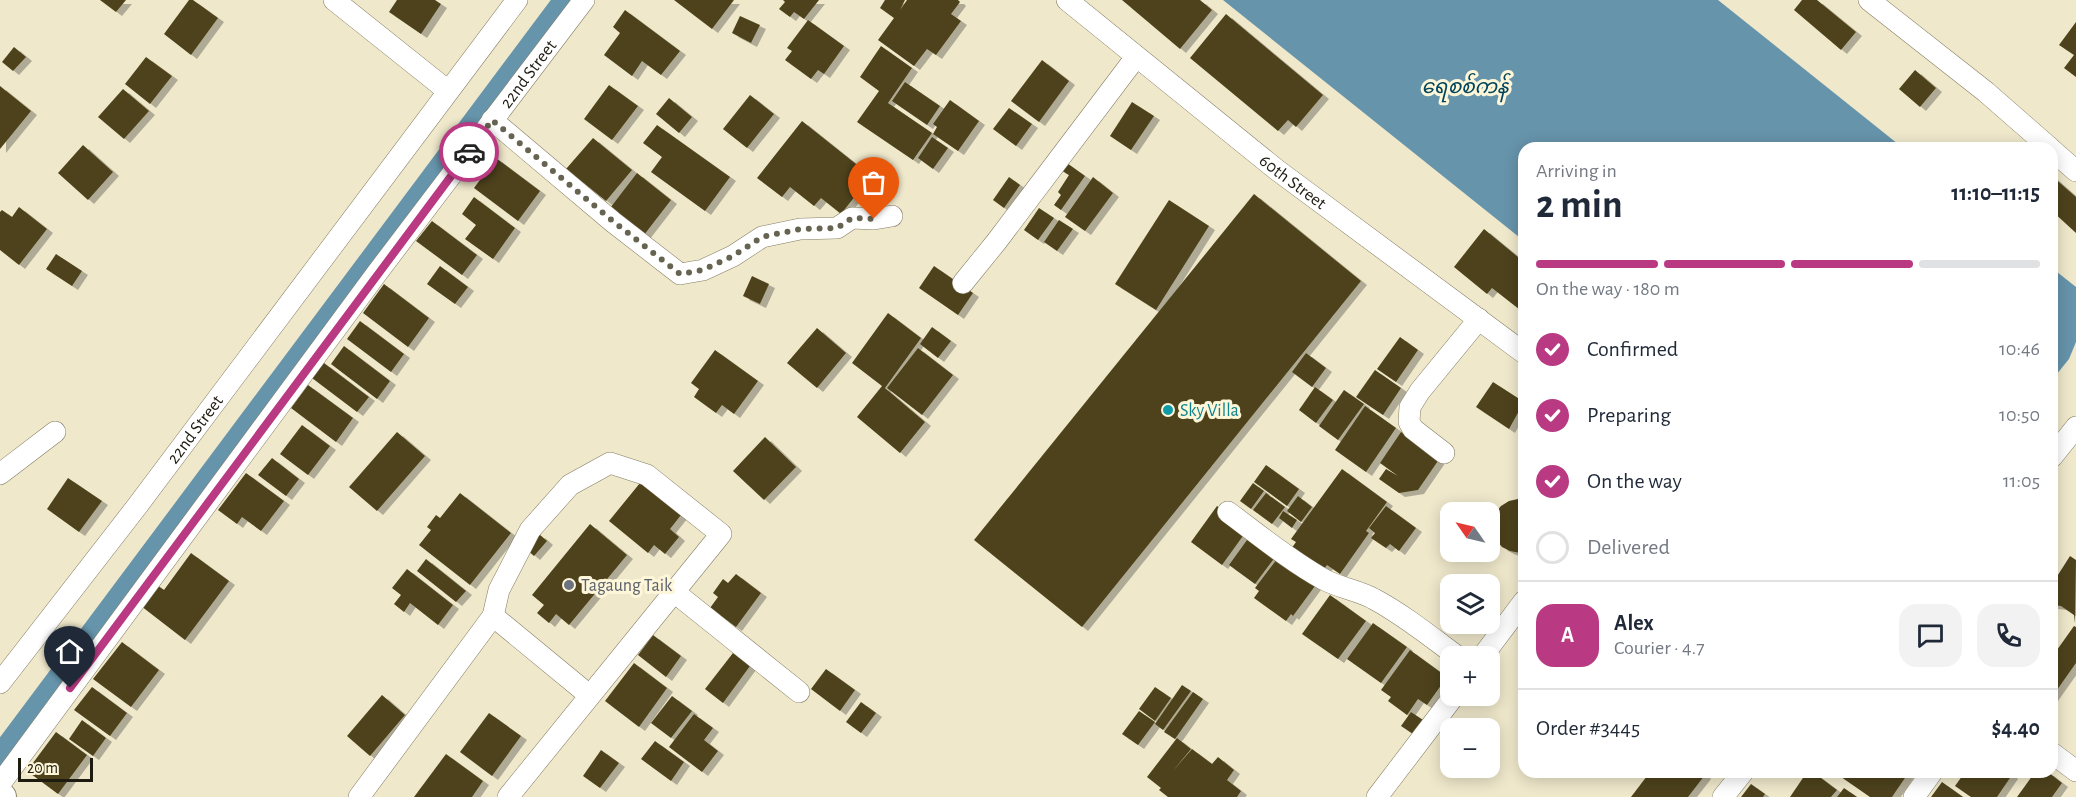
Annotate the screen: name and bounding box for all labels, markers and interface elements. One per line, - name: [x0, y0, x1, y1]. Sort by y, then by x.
- street label: 22nd Street: [497, 37, 560, 112]
- water label: ရေစစ်ကန်: [1422, 72, 1511, 103]
- courier: [439, 122, 499, 182]
- icon: car: [453, 136, 486, 169]
- street label: 60th Street: [1256, 152, 1329, 213]
- pin: [848, 157, 899, 219]
- text: Arriving in: [1536, 161, 1617, 181]
- icon: bag: [857, 166, 890, 199]
- text: 11:10–11:15: [1951, 182, 2040, 204]
- text: 2 min: [1536, 186, 1623, 225]
- text: On the way · 180 m: [1536, 279, 1680, 299]
- icon: check: [1536, 333, 1569, 366]
- text: Confirmed: [1587, 338, 1678, 360]
- text: 10:46: [1999, 339, 2040, 359]
- street label: 22nd Street: [164, 392, 227, 467]
- icon: check: [1536, 399, 1569, 432]
- place label: Sky Villa: [1180, 402, 1239, 420]
- marker: Sky Villa: [1161, 403, 1175, 417]
- text: Preparing: [1587, 404, 1671, 426]
- text: 10:50: [1999, 405, 2040, 425]
- icon: check: [1536, 465, 1569, 498]
- text: On the way: [1587, 470, 1682, 492]
- text: 11:05: [2003, 471, 2040, 491]
- north arrow: [1440, 502, 1500, 562]
- map controls: [1440, 502, 1500, 778]
- text: Delivered: [1587, 536, 1670, 558]
- button: layers: [1440, 574, 1500, 634]
- place label: Tagaung Taik: [581, 577, 673, 595]
- marker: Tagaung Taik: [562, 578, 576, 592]
- button: chat: [1899, 604, 1962, 667]
- button: phone: [1977, 604, 2040, 667]
- text: Alex: [1614, 612, 1654, 634]
- text: A: [1561, 624, 1574, 646]
- pin: [44, 626, 95, 688]
- icon: home: [53, 635, 86, 668]
- text: Courier · 4.7: [1614, 638, 1705, 658]
- button: +: [1440, 646, 1500, 706]
- text: Order #3445: [1536, 717, 1640, 739]
- text: $4.40: [1991, 717, 2040, 739]
- button: −: [1440, 718, 1500, 778]
- scale bar: [18, 755, 93, 782]
- text: 20 m: [27, 760, 58, 776]

